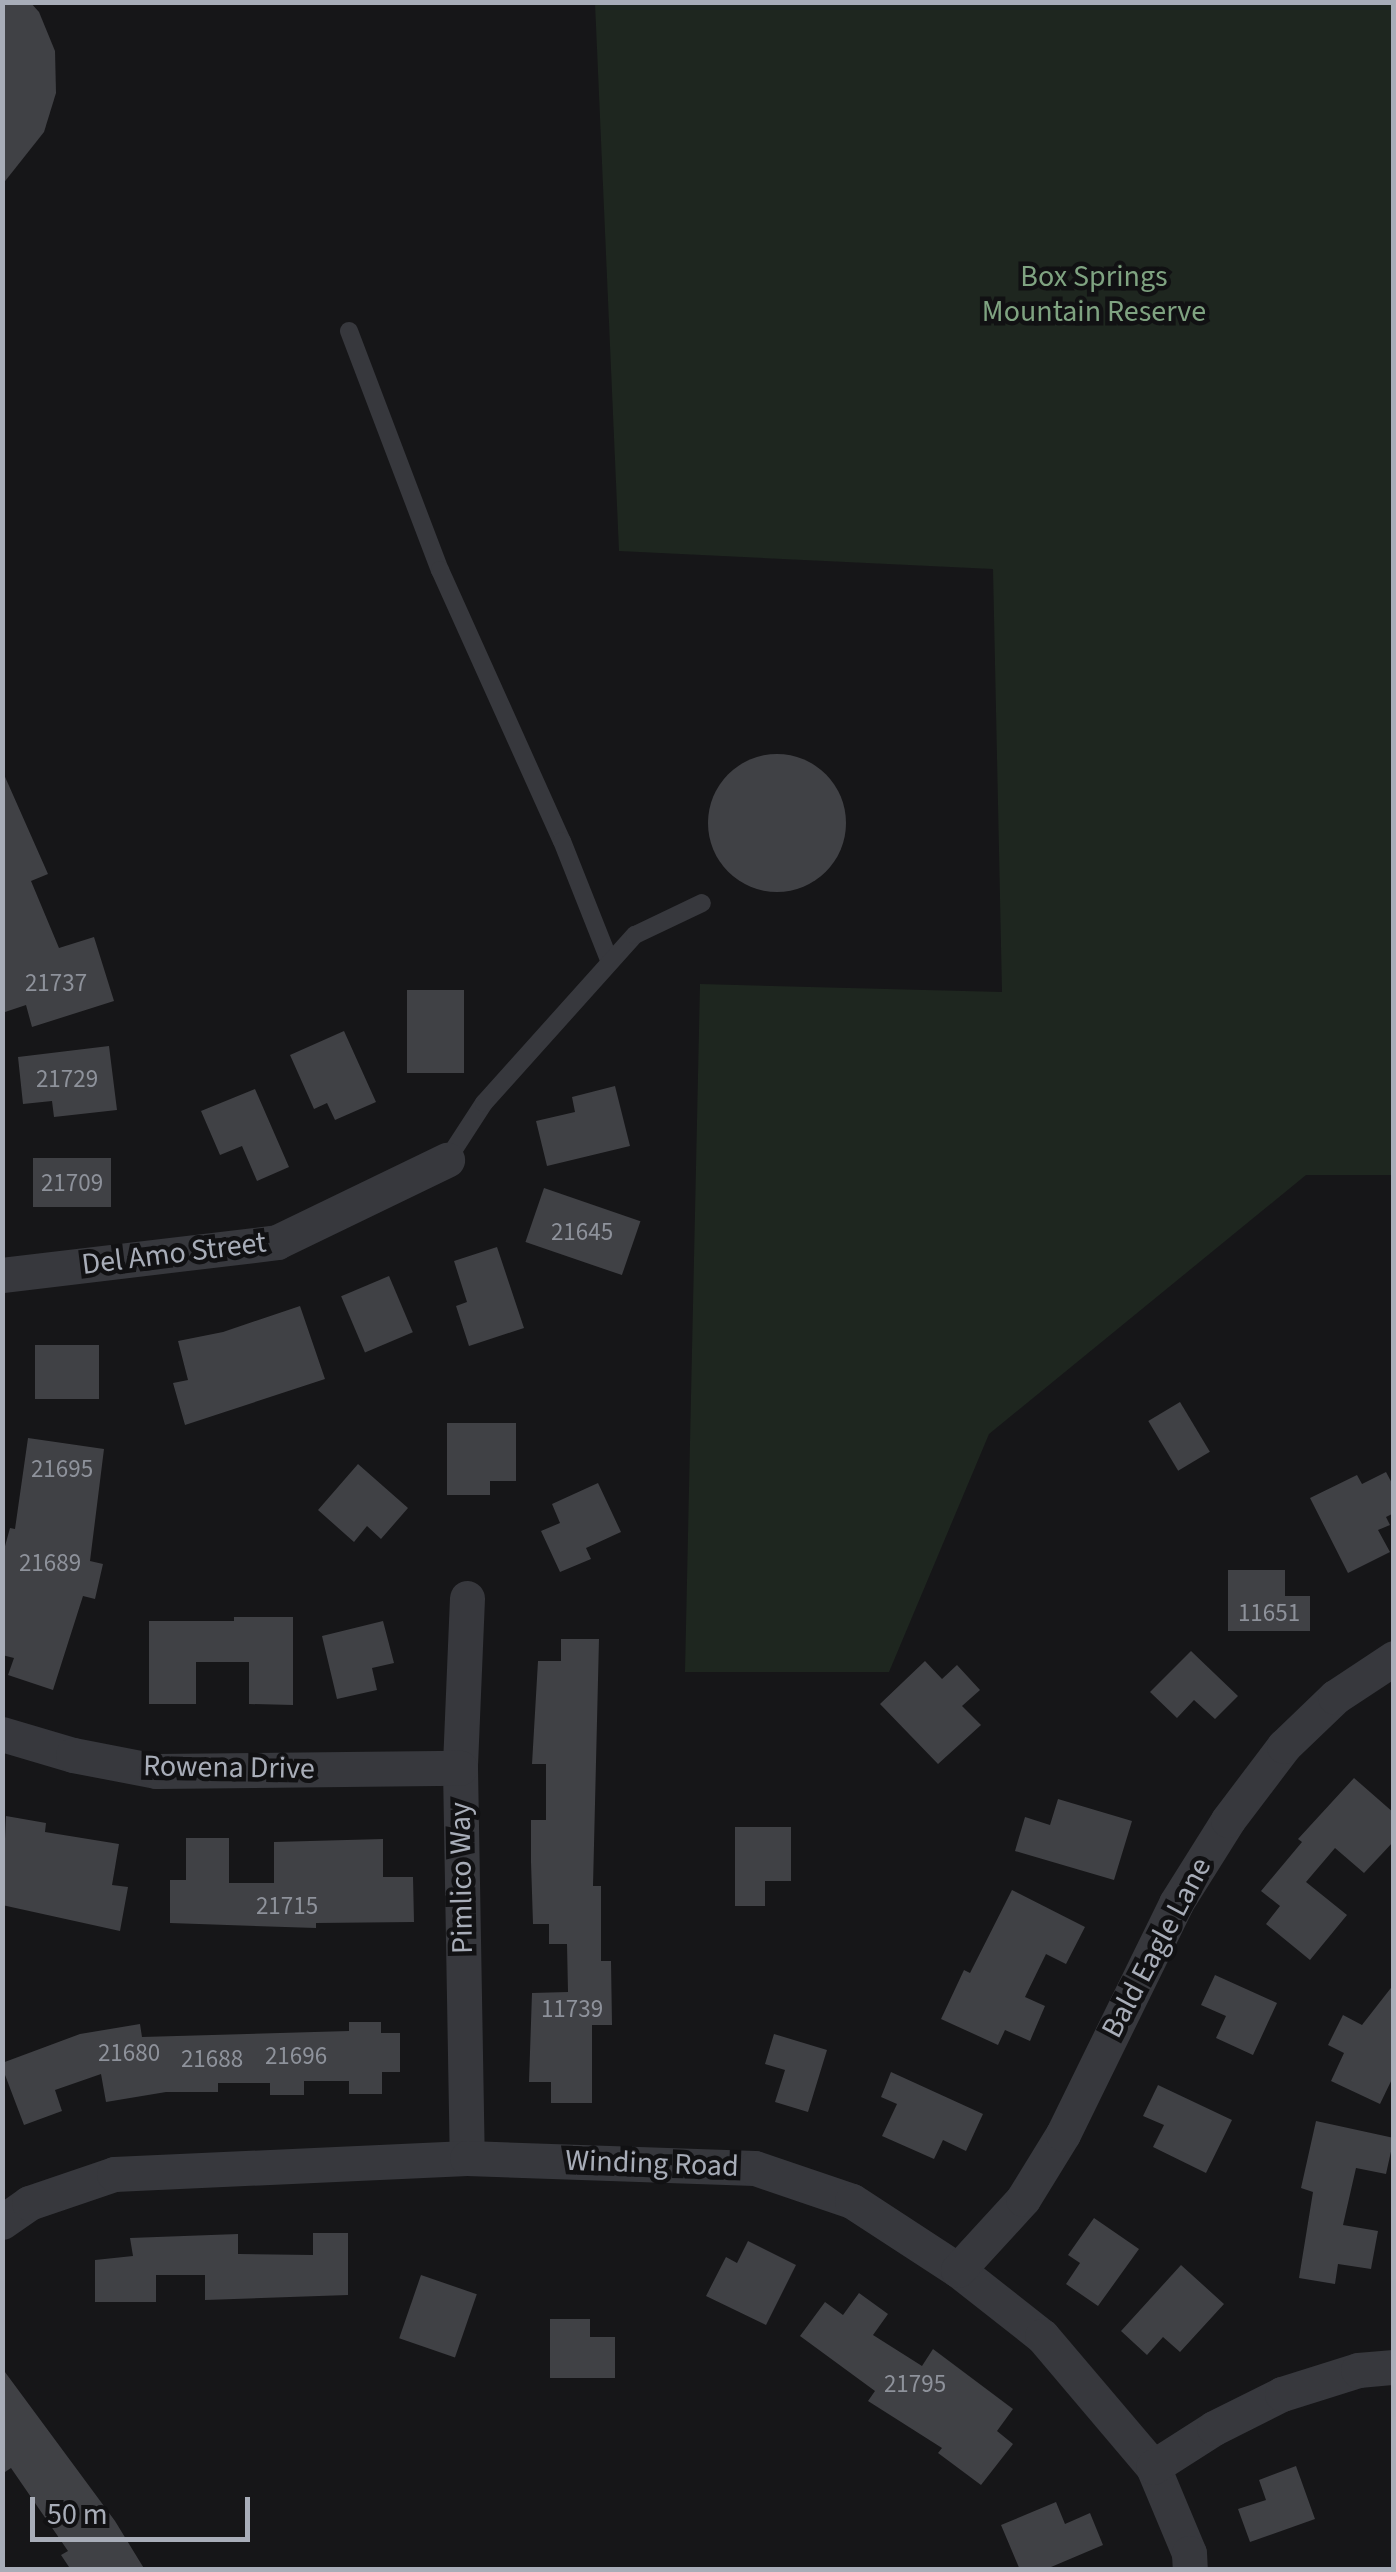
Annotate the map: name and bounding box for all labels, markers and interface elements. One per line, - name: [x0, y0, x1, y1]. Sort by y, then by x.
- park label: Box Springs Mountain Reserve: [982, 259, 1206, 330]
- house number: 21737: [25, 968, 87, 998]
- house number: 21729: [36, 1064, 98, 1094]
- house number: 21709: [41, 1168, 103, 1198]
- house number: 21645: [551, 1217, 613, 1247]
- street label: Del Amo Street: [80, 1225, 268, 1283]
- house number: 21695: [31, 1454, 93, 1484]
- house number: 21689: [19, 1548, 81, 1578]
- house number: 11651: [1238, 1598, 1300, 1628]
- street label: Rowena Drive: [143, 1749, 315, 1787]
- street label: Pimlico Way: [443, 1802, 481, 1954]
- street label: Bald Eagle Lane: [1094, 1852, 1220, 2044]
- house number: 21715: [256, 1891, 318, 1921]
- house number: 11739: [541, 1994, 603, 2024]
- house number: 21680: [98, 2038, 160, 2068]
- house number: 21696: [265, 2041, 327, 2071]
- house number: 21688: [181, 2044, 243, 2074]
- street label: Winding Road: [565, 2143, 739, 2185]
- house number: 21795: [884, 2369, 946, 2399]
- scale bar: [35, 2477, 255, 2539]
- text: 50 m: [47, 2493, 108, 2536]

